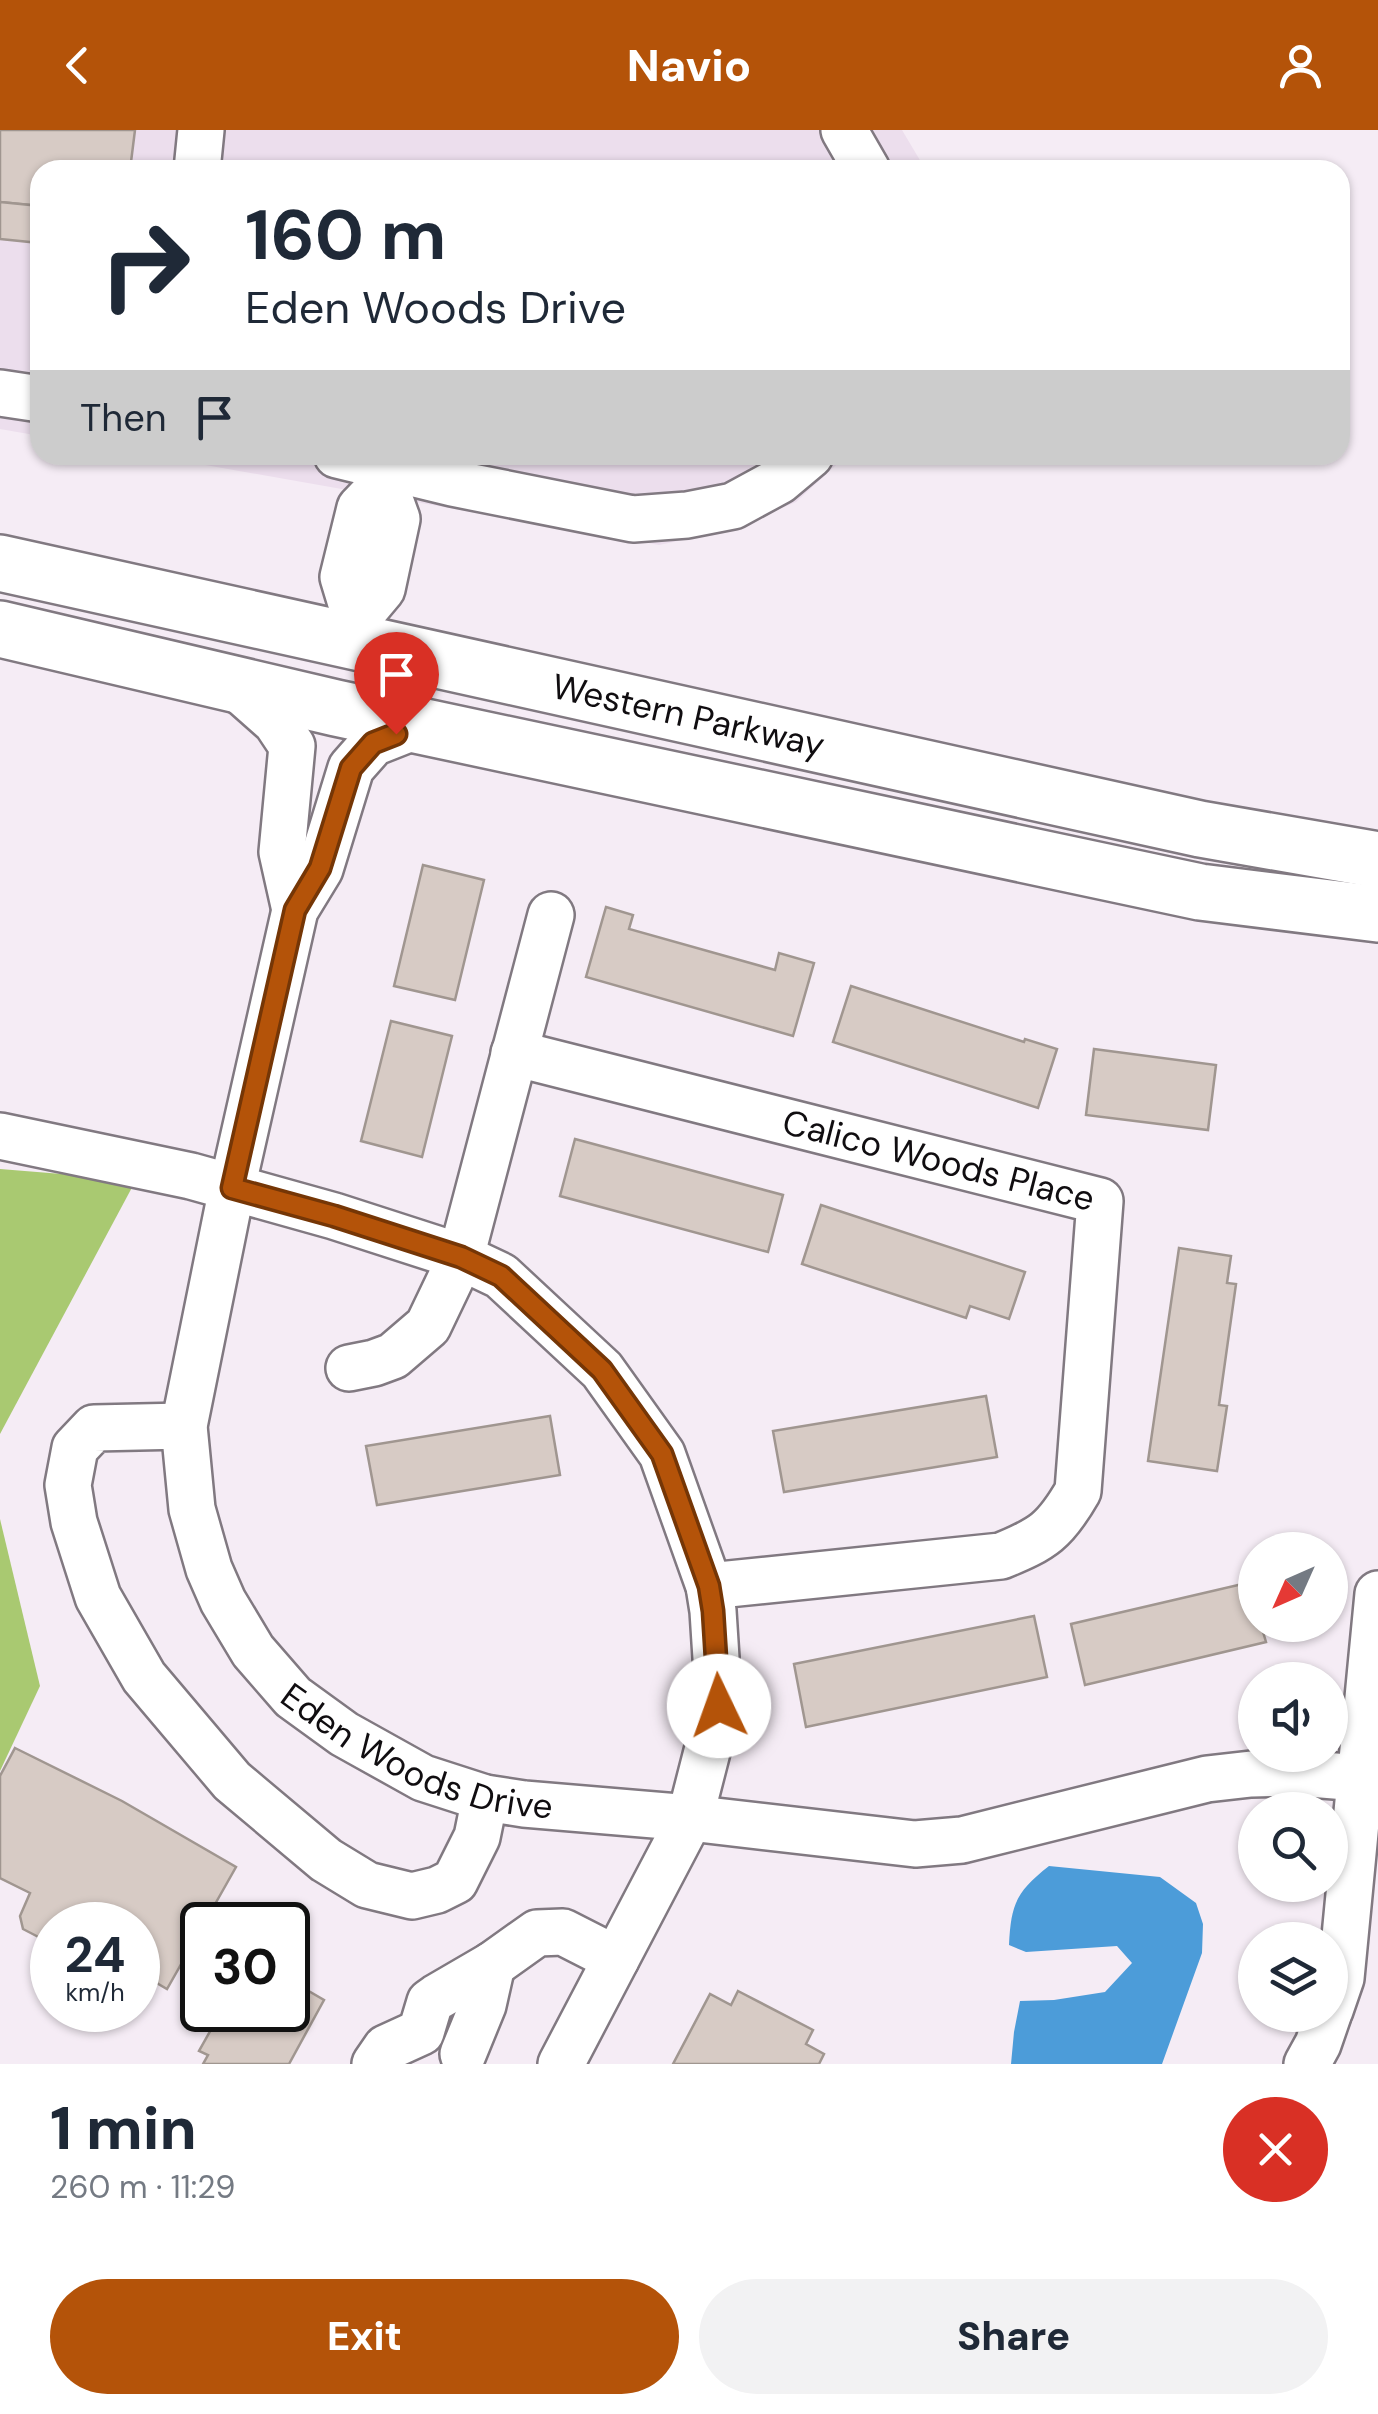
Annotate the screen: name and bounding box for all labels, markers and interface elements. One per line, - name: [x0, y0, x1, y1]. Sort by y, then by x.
- text: Navio: [627, 36, 751, 95]
- icon: back: [50, 38, 105, 93]
- icon: person: [1273, 38, 1328, 93]
- text: 160 m: [245, 190, 446, 281]
- icon: right: [80, 200, 210, 330]
- text: Eden Woods Drive: [245, 278, 626, 337]
- icon: arrive: [187, 390, 242, 445]
- text: Then: [80, 393, 167, 443]
- pin: [354, 632, 439, 735]
- icon: arrive: [369, 647, 424, 702]
- street label: Western Parkway: [548, 663, 829, 768]
- street label: Calico Woods Place: [778, 1099, 1099, 1222]
- north arrow: [1238, 1532, 1348, 1642]
- map controls: [1238, 1532, 1348, 2032]
- position arrow: [667, 1654, 771, 1758]
- button: sound: [1238, 1662, 1348, 1772]
- street label: Eden Woods Drive: [272, 1673, 555, 1829]
- button: search: [1238, 1792, 1348, 1902]
- speed limit sign: 30: [180, 1902, 310, 2032]
- text: 24: [65, 1922, 126, 1988]
- button: layers: [1238, 1922, 1348, 2032]
- text: km/h: [65, 1976, 125, 2009]
- text: 1 min: [50, 2089, 197, 2168]
- button: close: [1223, 2097, 1328, 2202]
- text: 260 m · 11:29: [50, 2166, 235, 2208]
- button: Exit: [50, 2279, 679, 2394]
- button: Share: [699, 2279, 1328, 2394]

